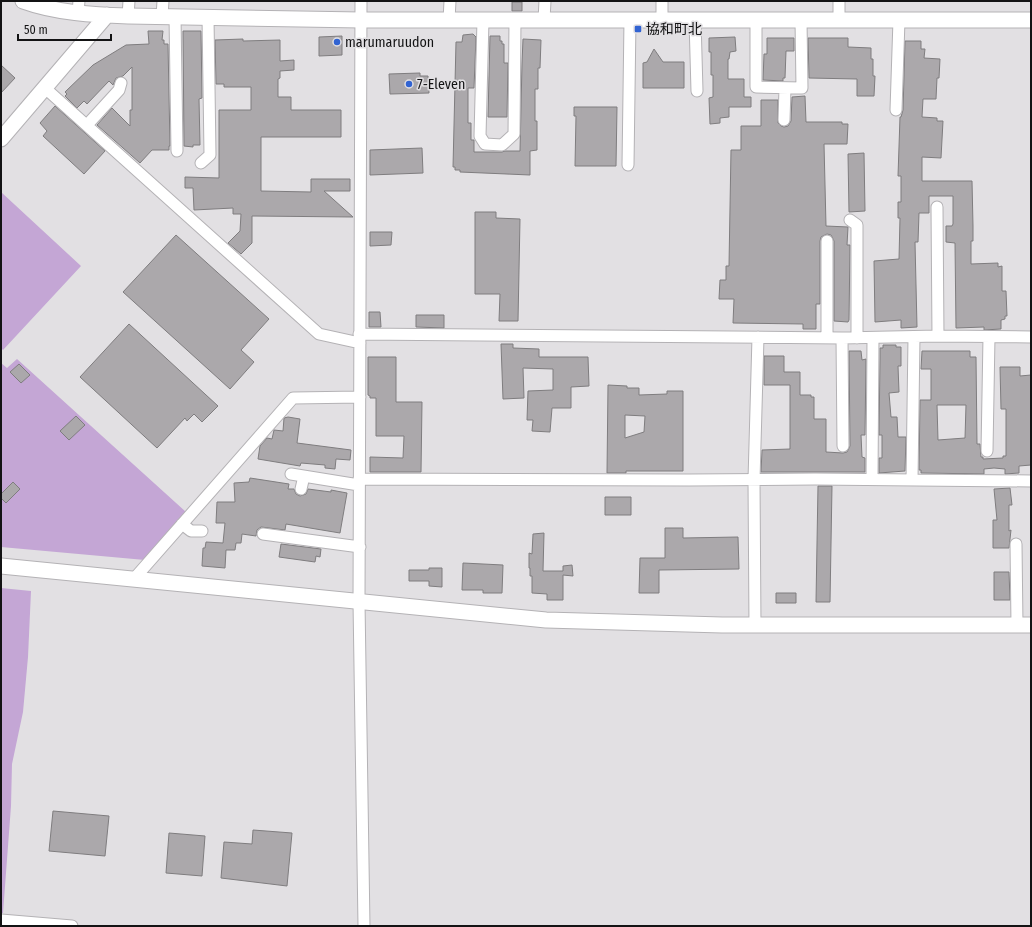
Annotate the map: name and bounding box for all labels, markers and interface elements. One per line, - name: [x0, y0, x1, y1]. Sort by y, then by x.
- scale bar: [18, 16, 111, 42]
- place label: 協和町北: [646, 21, 702, 38]
- text: 50 m: [24, 23, 48, 37]
- marker: 協和町北: [633, 24, 643, 34]
- place label: marumaruudon: [345, 34, 434, 51]
- marker: marumaruudon: [332, 37, 342, 47]
- place label: 7-Eleven: [417, 76, 465, 93]
- marker: 7-Eleven: [404, 79, 414, 89]

